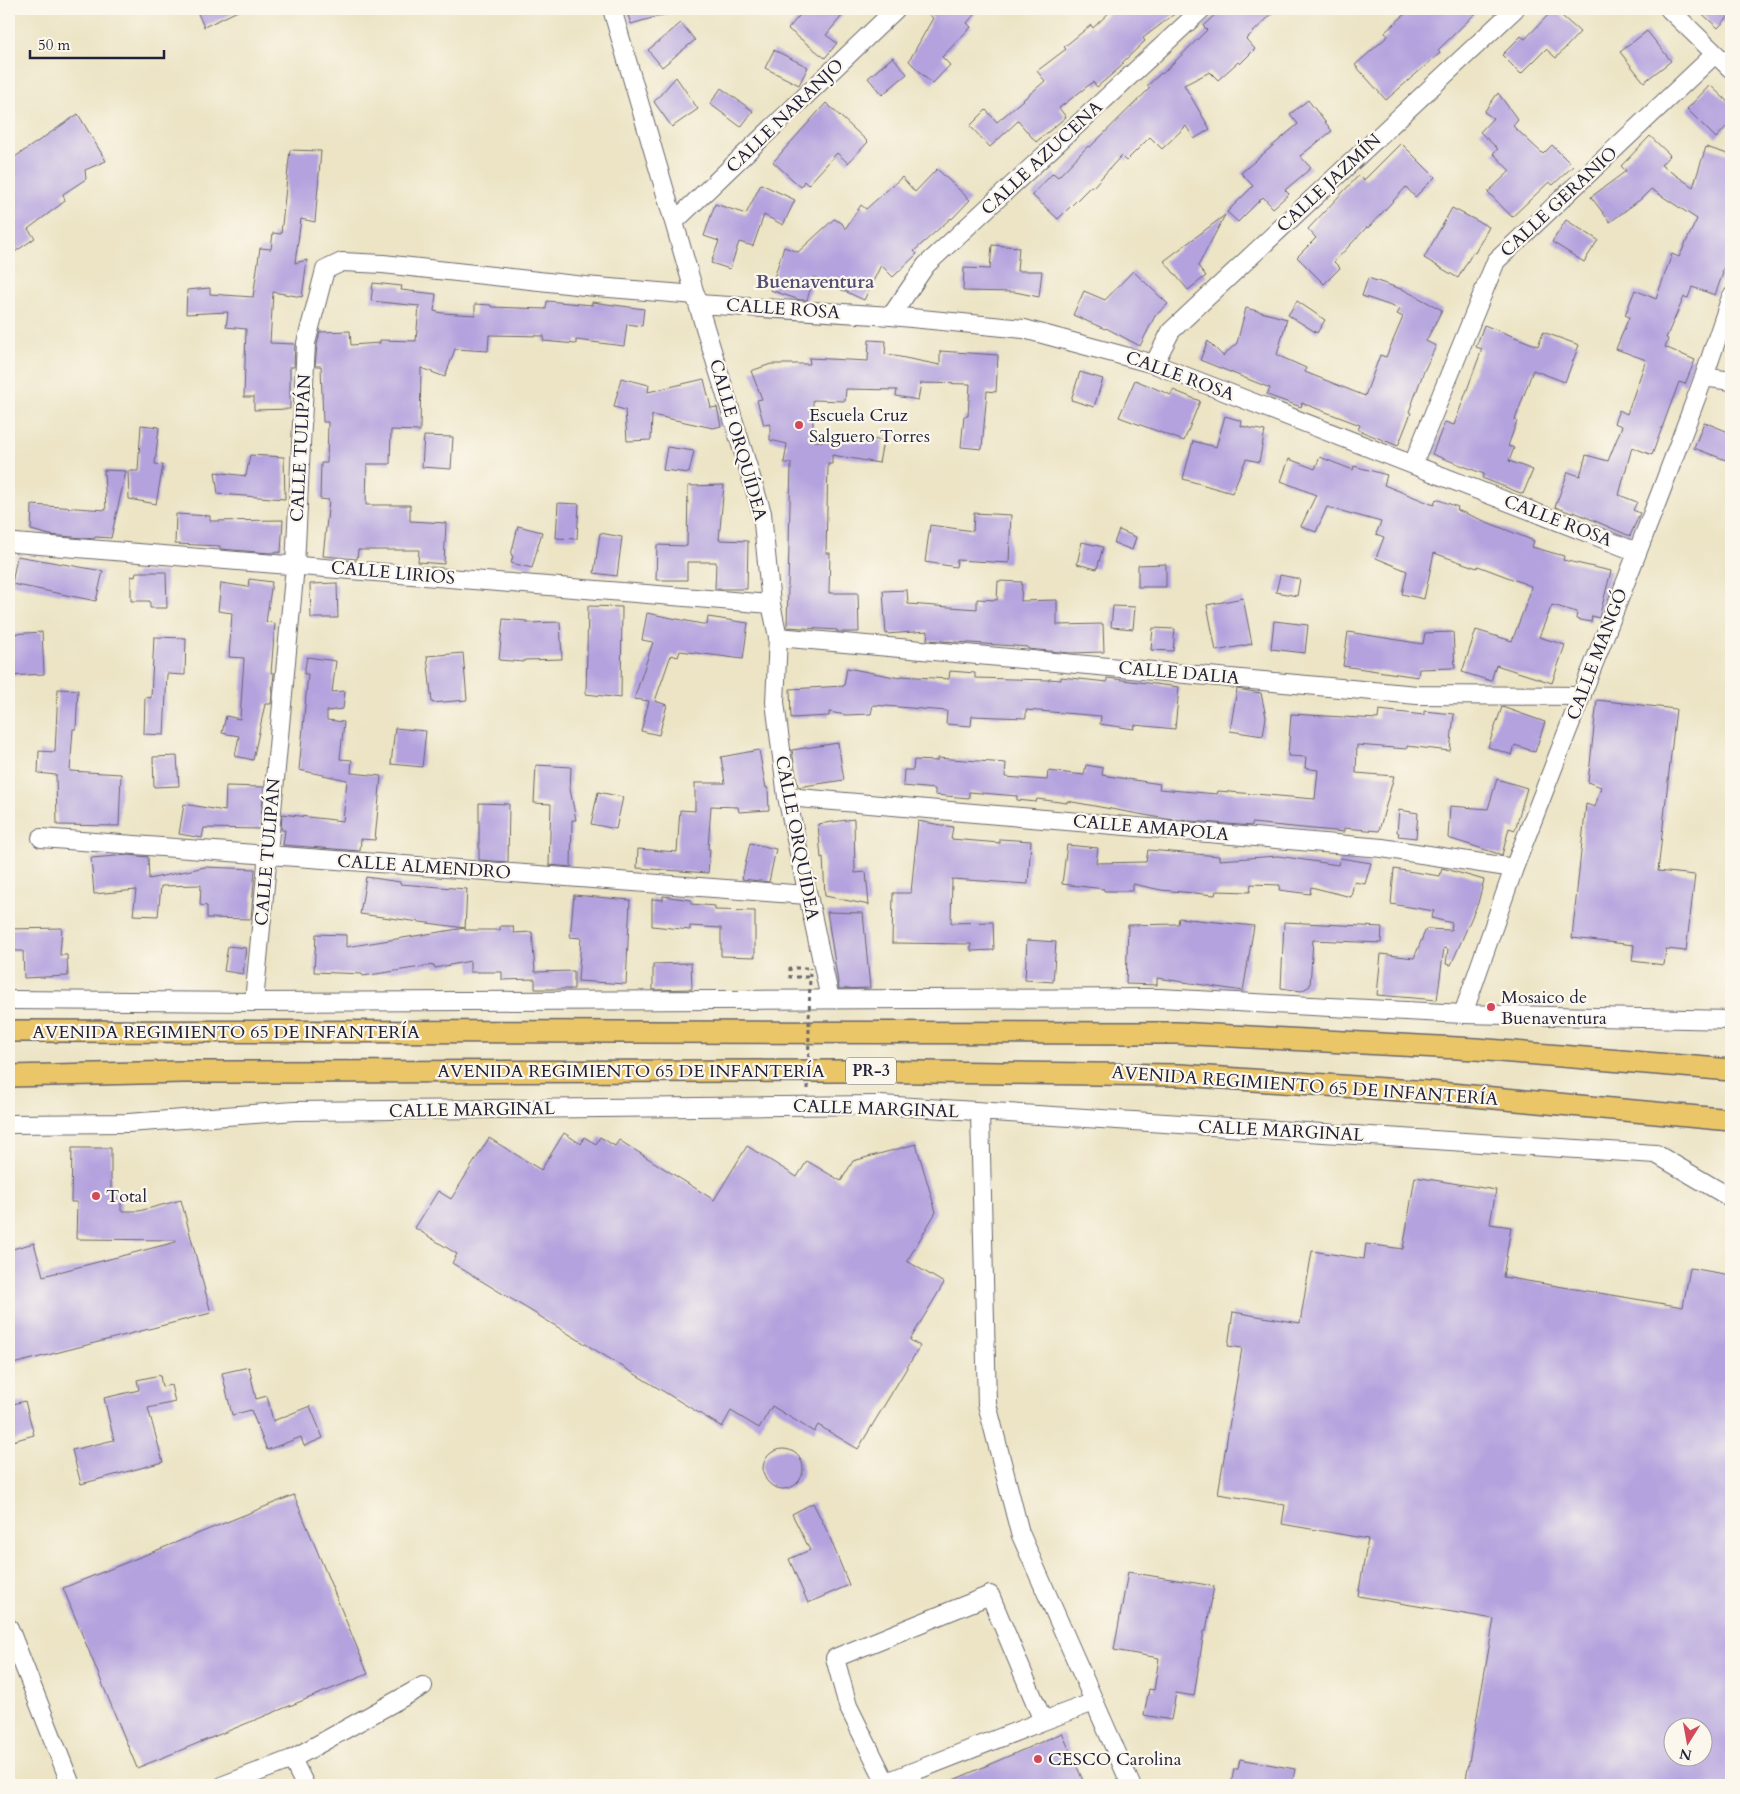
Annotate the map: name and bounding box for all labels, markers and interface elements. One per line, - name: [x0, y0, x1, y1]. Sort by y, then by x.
- scale bar: [30, 28, 164, 60]
- text: 50 m: [38, 35, 70, 55]
- street label: CALLE NARANJO: [721, 53, 849, 179]
- street label: CALLE AZUCENA: [976, 95, 1108, 221]
- street label: CALLE JAZMÍN: [1271, 128, 1387, 238]
- street label: CALLE GERANIO: [1495, 141, 1623, 263]
- district label: Buenaventura: [756, 269, 875, 295]
- street label: CALLE ROSA: [725, 293, 841, 325]
- street label: CALLE ROSA: [1122, 345, 1238, 407]
- street label: CALLE ORQUÍDEA: [703, 356, 773, 524]
- street label: CALLE TULIPÁN: [285, 373, 317, 523]
- place label: Escuela Cruz Salguero Torres: [809, 403, 930, 449]
- marker: Escuela Cruz Salguero Torres: [793, 419, 805, 431]
- street label: CALLE ROSA: [1500, 489, 1616, 553]
- street label: CALLE LIRIOS: [330, 555, 456, 591]
- street label: CALLE MANGÓ: [1561, 585, 1634, 724]
- street label: CALLE DALIA: [1117, 655, 1241, 691]
- street label: CALLE ORQUÍDEA: [769, 754, 825, 923]
- street label: CALLE TULIPÁN: [249, 777, 287, 927]
- street label: CALLE AMAPOLA: [1072, 809, 1230, 847]
- street label: CALLE ALMENDRO: [336, 848, 512, 886]
- place label: Mosaico de Buenaventura: [1501, 985, 1607, 1031]
- marker: Mosaico de Buenaventura: [1485, 1001, 1497, 1013]
- street label: AVENIDA REGIMIENTO 65 DE INFANTERÍA: [32, 1020, 420, 1045]
- road number: PR-3: [846, 1058, 896, 1084]
- street label: AVENIDA REGIMIENTO 65 DE INFANTERÍA: [437, 1059, 825, 1084]
- street label: AVENIDA REGIMIENTO 65 DE INFANTERÍA: [1111, 1060, 1499, 1112]
- street label: CALLE MARGINAL: [793, 1094, 959, 1124]
- street label: CALLE MARGINAL: [389, 1096, 555, 1124]
- street label: CALLE MARGINAL: [1197, 1114, 1365, 1148]
- place label: Total: [106, 1184, 147, 1209]
- marker: Total: [90, 1190, 102, 1202]
- north arrow: [1662, 1716, 1712, 1766]
- text: N: [1678, 1744, 1693, 1765]
- place label: CESCO Carolina: [1048, 1747, 1182, 1772]
- marker: CESCO Carolina: [1032, 1753, 1044, 1765]

